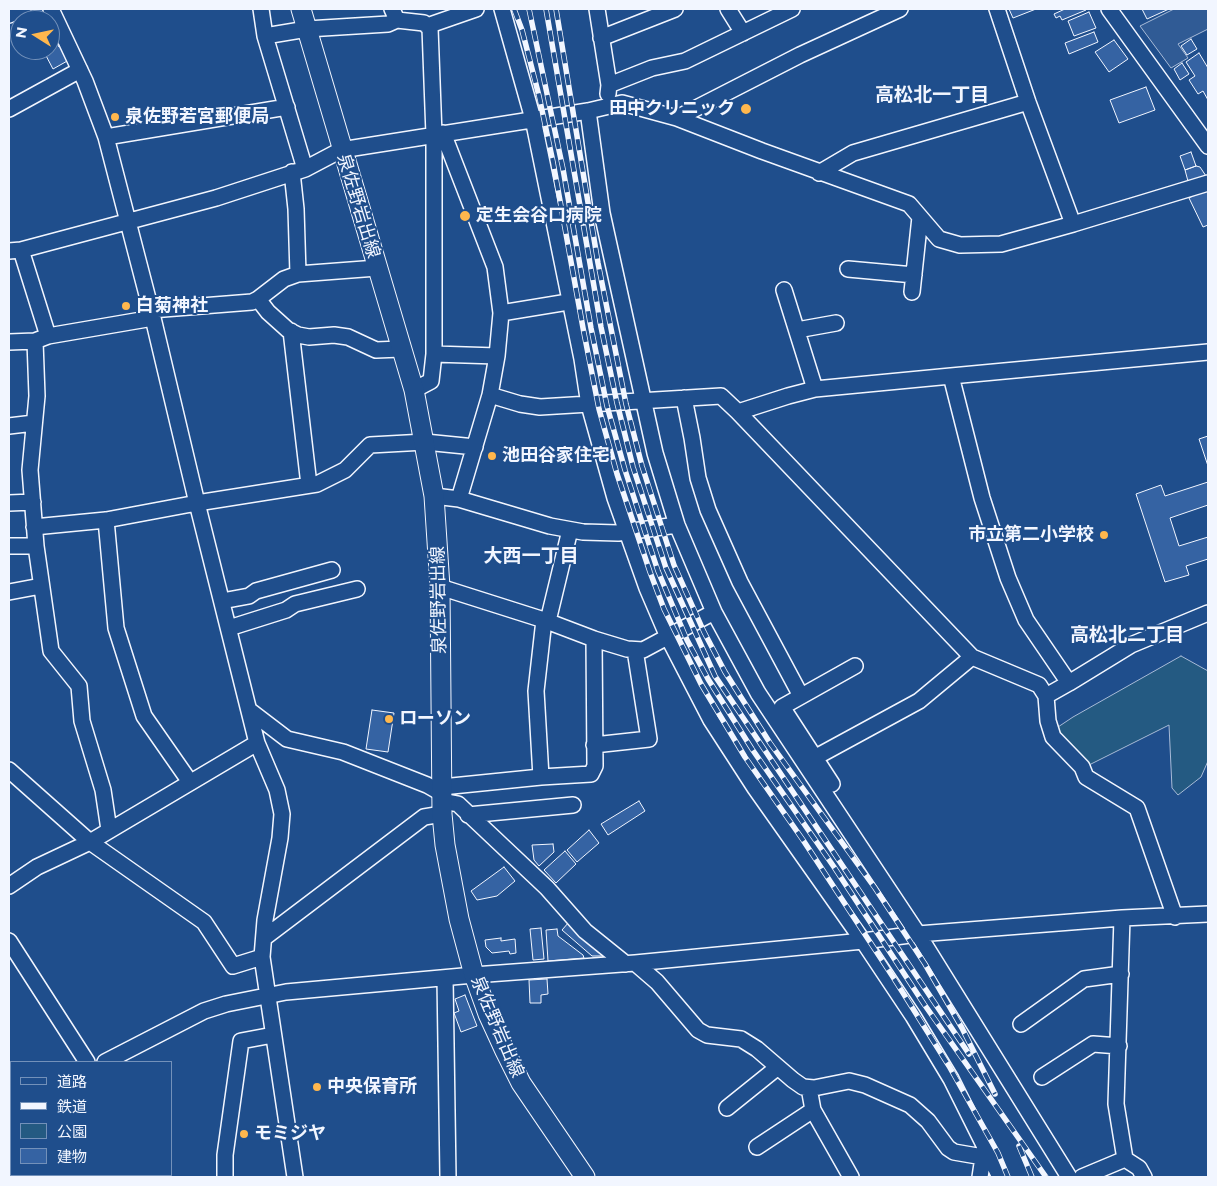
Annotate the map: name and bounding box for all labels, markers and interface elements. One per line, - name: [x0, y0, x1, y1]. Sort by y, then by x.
- north arrow: [10, 10, 60, 60]
- text: N: [11, 25, 31, 40]
- district label: 高松北一丁目: [875, 84, 989, 106]
- place label: 田中クリニック: [609, 98, 735, 120]
- marker: 田中クリニック: [739, 102, 753, 116]
- place label: 泉佐野若宮郵便局: [125, 106, 269, 128]
- marker: 泉佐野若宮郵便局: [109, 111, 121, 123]
- street label: 泉佐野岩出線: [332, 151, 384, 261]
- place label: 定生会谷口病院: [476, 205, 602, 227]
- marker: 定生会谷口病院: [458, 209, 472, 223]
- place label: 白菊神社: [136, 295, 208, 317]
- marker: 白菊神社: [120, 300, 132, 312]
- place label: 池田谷家住宅: [502, 445, 610, 467]
- marker: 池田谷家住宅: [486, 450, 498, 462]
- place label: 市立第二小学校: [968, 524, 1094, 546]
- marker: 市立第二小学校: [1098, 529, 1110, 541]
- district label: 大西一丁目: [484, 545, 578, 567]
- street label: 泉佐野岩出線: [427, 546, 451, 654]
- district label: 高松北二丁目: [1070, 624, 1184, 646]
- place label: ローソン: [399, 708, 471, 730]
- marker: ローソン: [383, 713, 395, 725]
- street label: 泉佐野岩出線: [466, 973, 528, 1081]
- legend: [10, 1061, 172, 1176]
- text: 道路: [57, 1072, 87, 1091]
- place label: 中央保育所: [327, 1076, 417, 1098]
- marker: 中央保育所: [311, 1081, 323, 1093]
- text: 鉄道: [57, 1097, 87, 1116]
- text: 公園: [57, 1122, 87, 1141]
- place label: モミジヤ: [254, 1123, 326, 1145]
- marker: モミジヤ: [238, 1128, 250, 1140]
- text: 建物: [57, 1147, 87, 1166]

